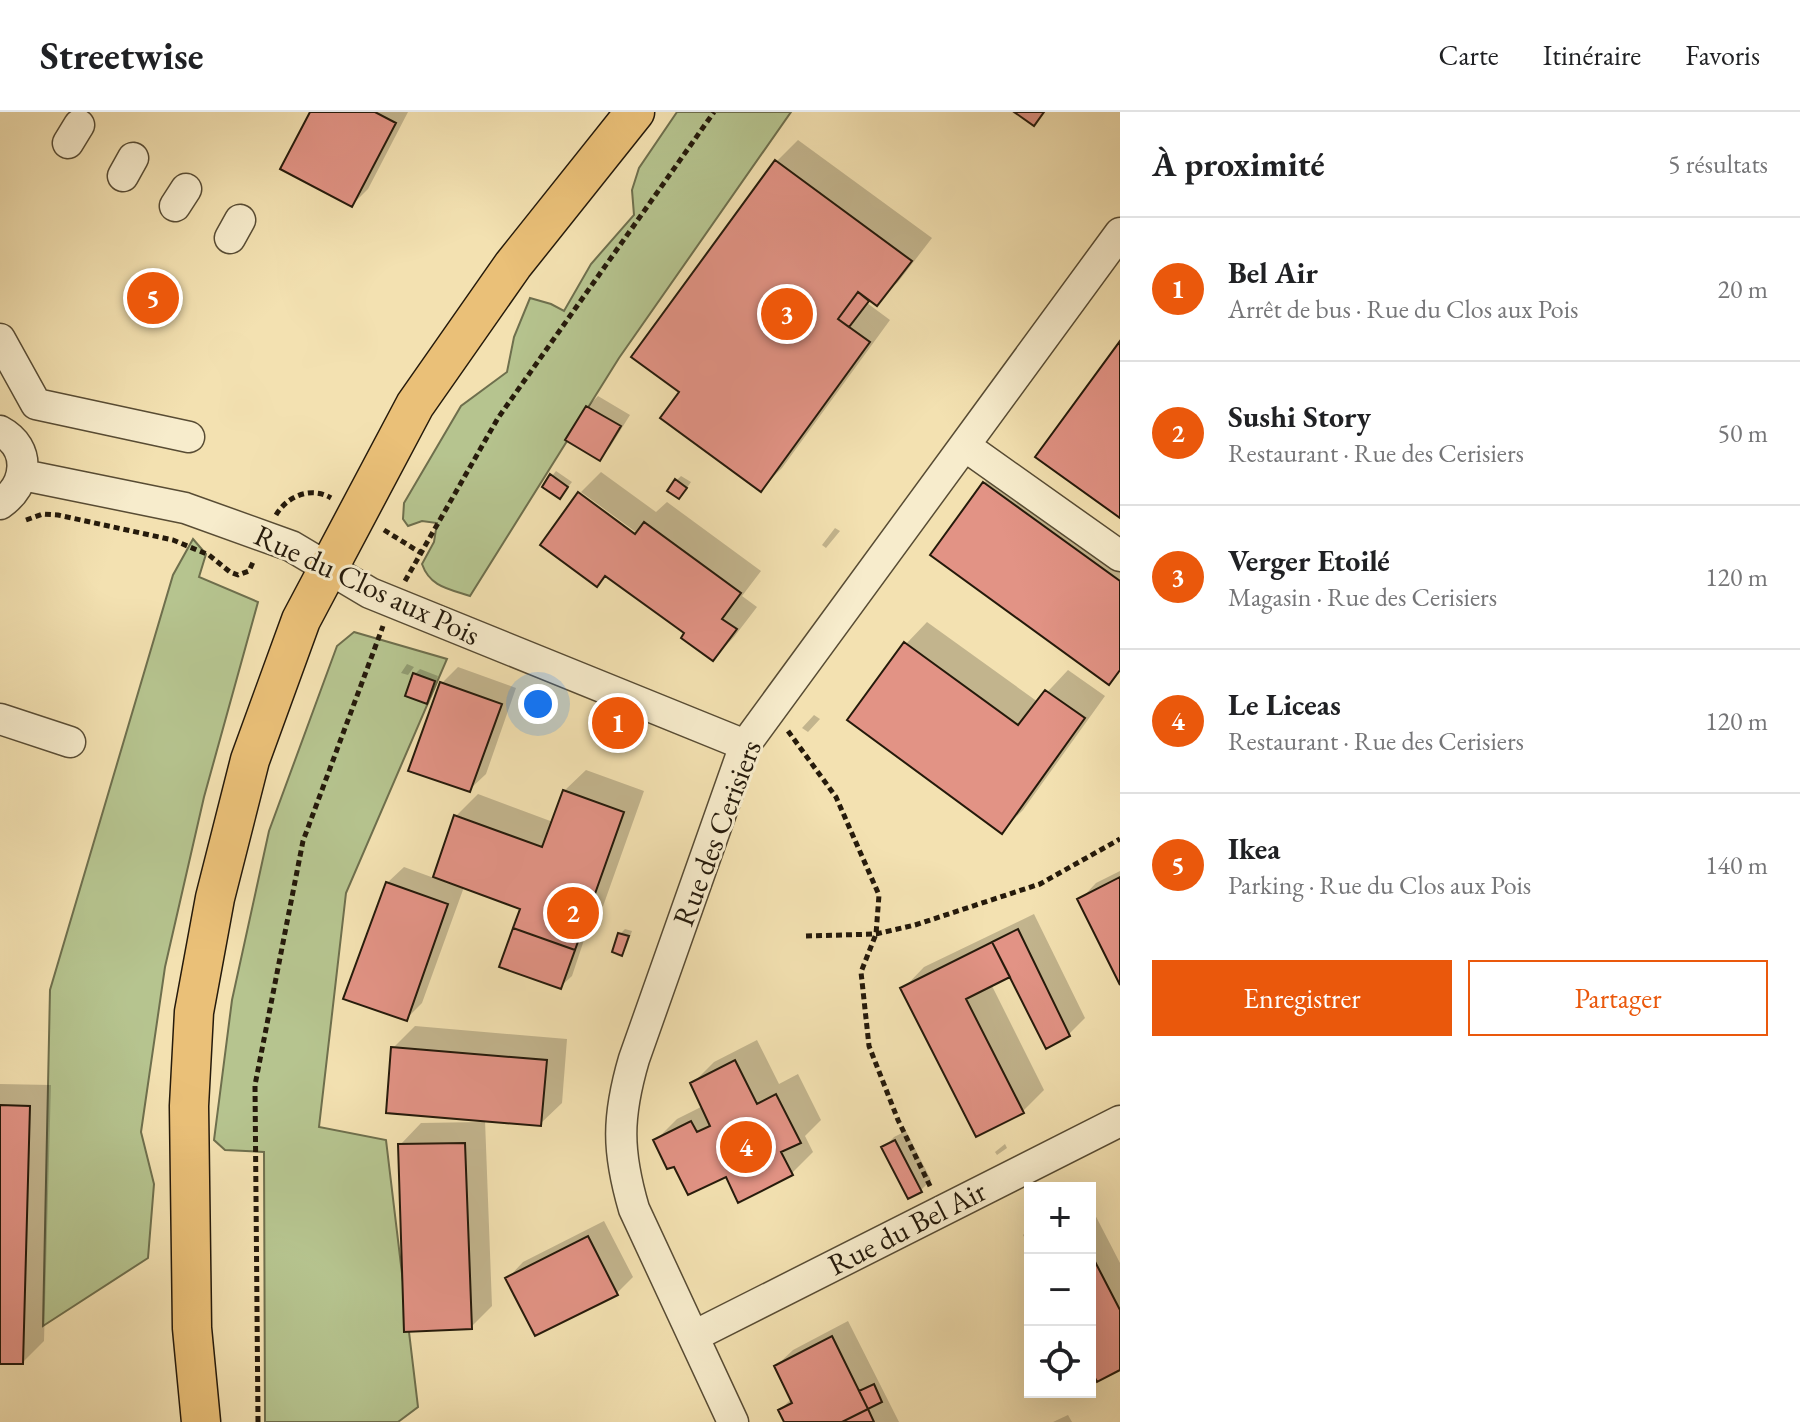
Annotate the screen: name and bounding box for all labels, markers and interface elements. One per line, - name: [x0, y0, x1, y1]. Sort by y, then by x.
- text: Streetwise: [40, 31, 203, 80]
- text: Carte: [1439, 37, 1499, 73]
- text: Itinéraire: [1543, 37, 1641, 73]
- text: Favoris: [1685, 37, 1760, 73]
- text: À proximité: [1152, 142, 1325, 186]
- text: 5 résultats: [1668, 147, 1768, 181]
- text: Bel Air: [1228, 253, 1318, 292]
- pin: 5: [127, 268, 179, 328]
- text: 1: [1171, 272, 1185, 306]
- text: 20 m: [1718, 272, 1768, 306]
- pin: 3: [761, 284, 813, 344]
- text: Arrêt de bus · Rue du Clos aux Pois: [1228, 292, 1578, 326]
- text: Sushi Story: [1228, 397, 1371, 436]
- text: 2: [1171, 416, 1185, 450]
- text: 50 m: [1718, 416, 1768, 450]
- text: Restaurant · Rue des Cerisiers: [1228, 436, 1524, 470]
- street label: Rue du Clos aux Pois: [248, 515, 486, 654]
- text: Verger Etoilé: [1228, 541, 1390, 580]
- text: 3: [1171, 560, 1185, 594]
- text: 120 m: [1705, 560, 1768, 594]
- text: Magasin · Rue des Cerisiers: [1228, 580, 1497, 614]
- your location: [518, 684, 558, 724]
- text: Le Liceas: [1228, 685, 1341, 724]
- pin: 1: [592, 693, 644, 753]
- text: 4: [1171, 704, 1185, 738]
- text: 120 m: [1705, 704, 1768, 738]
- text: Restaurant · Rue des Cerisiers: [1228, 724, 1524, 758]
- street label: Rue des Cerisiers: [663, 734, 770, 931]
- text: Ikea: [1228, 829, 1280, 868]
- text: 5: [1171, 848, 1185, 882]
- text: 140 m: [1705, 848, 1768, 882]
- text: Parking · Rue du Clos aux Pois: [1228, 868, 1531, 902]
- pin: 2: [547, 883, 599, 943]
- button: Enregistrer: [1152, 960, 1452, 1036]
- button: Partager: [1468, 960, 1768, 1036]
- pin: 4: [720, 1117, 772, 1177]
- street label: Rue du Bel Air: [821, 1171, 992, 1284]
- map controls: [1024, 1182, 1096, 1398]
- button: +: [1024, 1182, 1096, 1254]
- button: −: [1024, 1254, 1096, 1326]
- button: locate: [1024, 1326, 1096, 1398]

